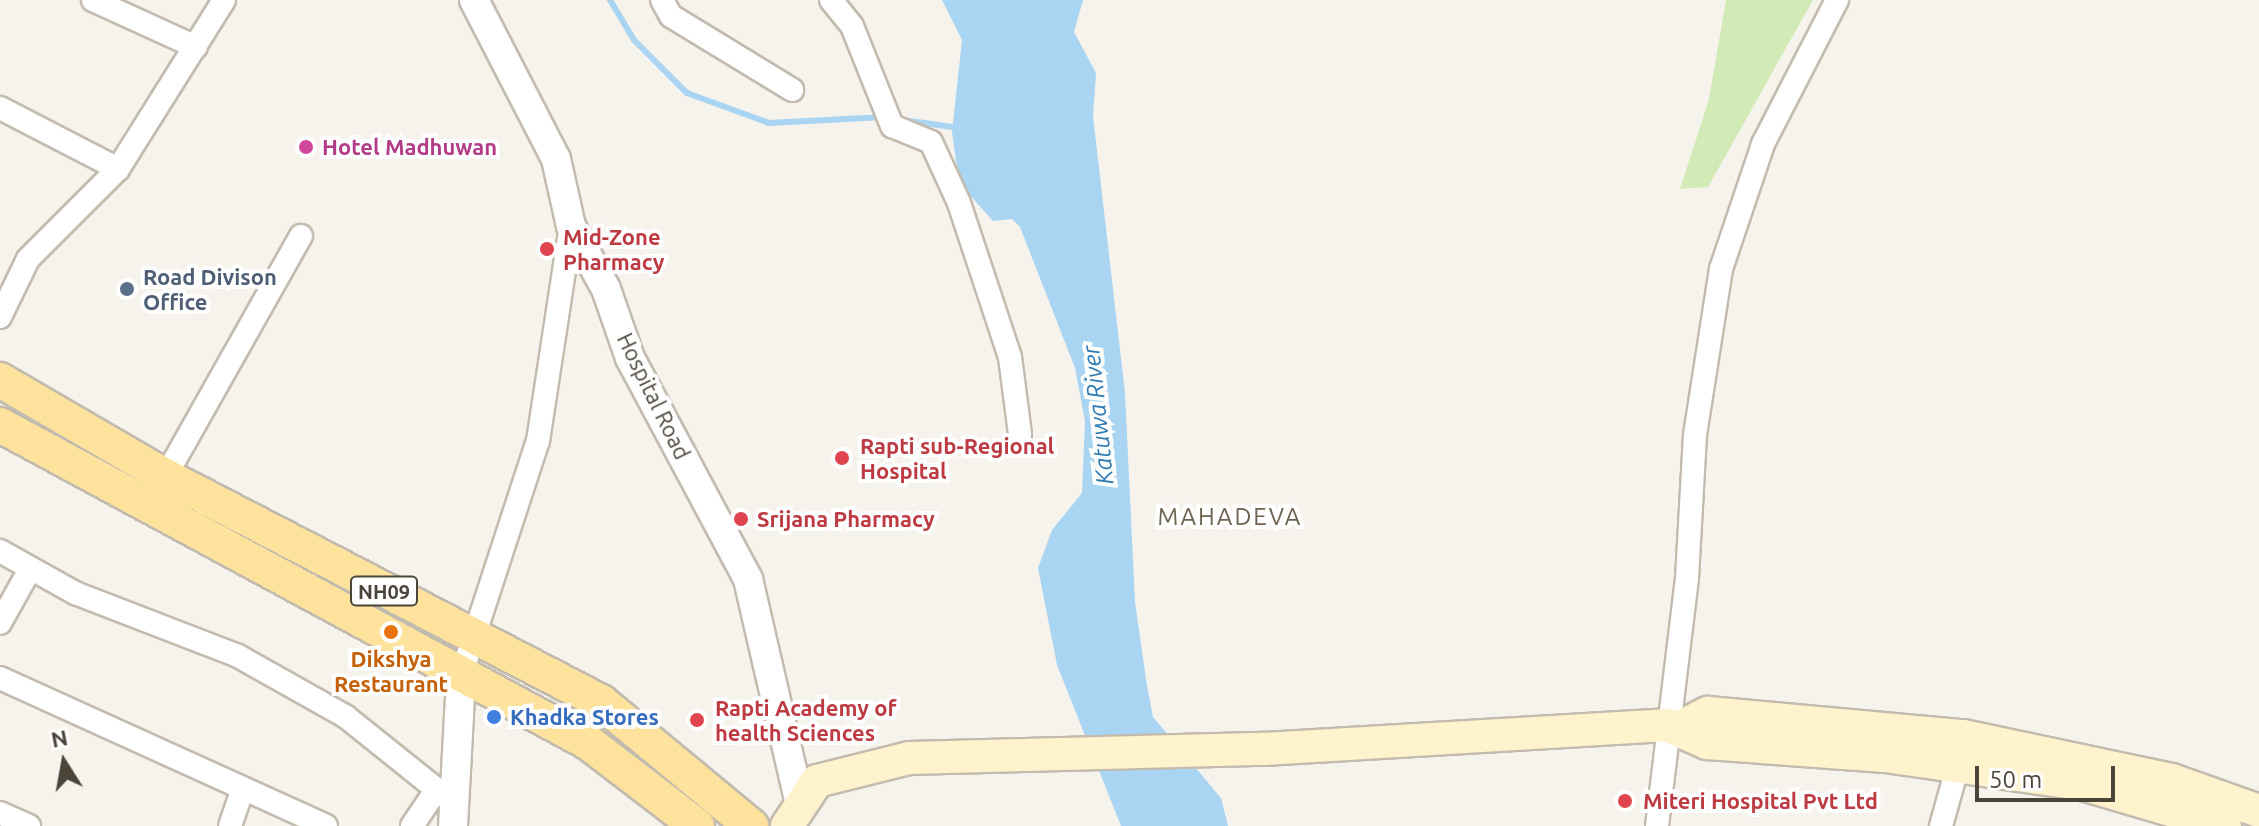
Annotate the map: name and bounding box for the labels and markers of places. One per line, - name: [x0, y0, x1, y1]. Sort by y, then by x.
- place label: Hotel Madhuwan: [322, 134, 497, 160]
- marker: Hotel Madhuwan: [297, 138, 315, 156]
- place label: Mid-Zone Pharmacy: [563, 223, 664, 274]
- marker: Mid-Zone Pharmacy: [538, 240, 556, 258]
- place label: Road Divison Office: [143, 263, 277, 314]
- marker: Road Divison Office: [118, 280, 136, 298]
- place label: Rapti sub-Regional Hospital: [860, 432, 1054, 484]
- marker: Rapti sub-Regional Hospital: [831, 447, 853, 469]
- place label: Srijana Pharmacy: [757, 506, 935, 532]
- marker: Srijana Pharmacy: [732, 510, 750, 528]
- marker: Dikshya Restaurant: [382, 623, 400, 641]
- place label: Dikshya Restaurant: [334, 645, 448, 696]
- place label: Rapti Academy of health Sciences: [715, 694, 897, 746]
- place label: Khadka Stores: [510, 704, 659, 730]
- marker: Khadka Stores: [485, 708, 503, 726]
- marker: Rapti Academy of health Sciences: [686, 709, 708, 731]
- place label: Miteri Hospital Pvt Ltd: [1643, 788, 1878, 814]
- marker: Miteri Hospital Pvt Ltd: [1614, 790, 1636, 812]

